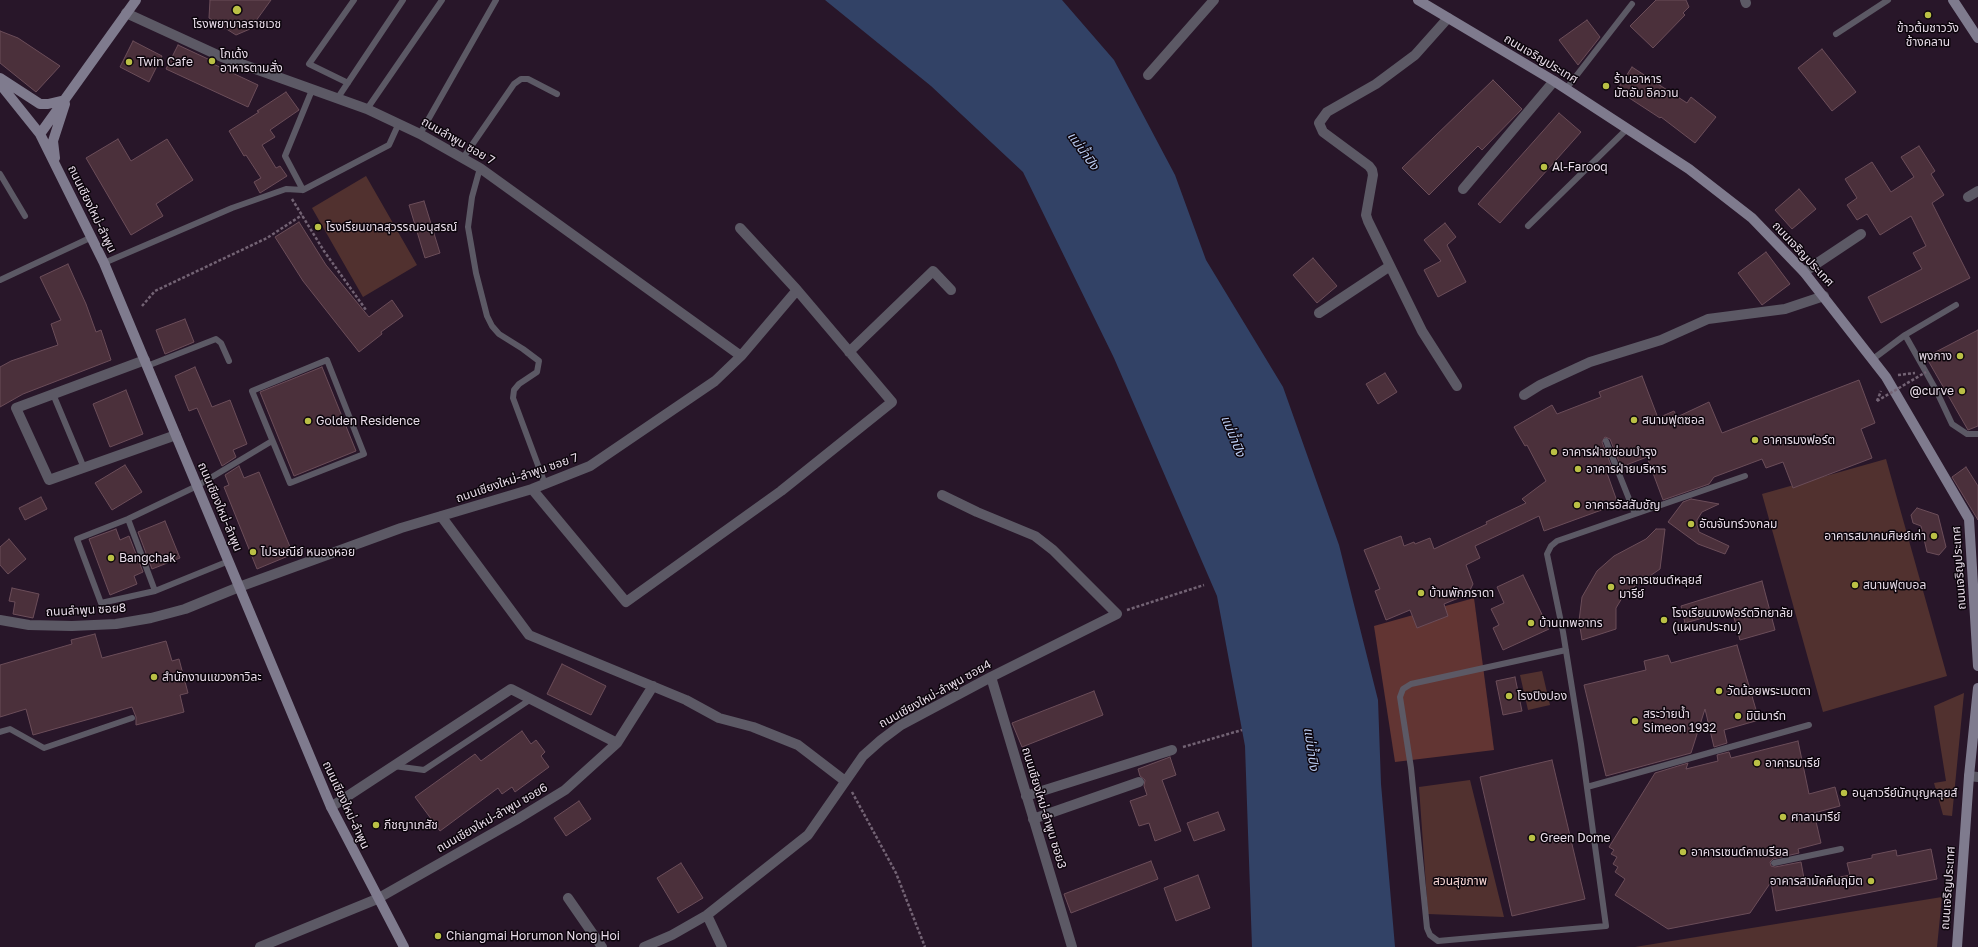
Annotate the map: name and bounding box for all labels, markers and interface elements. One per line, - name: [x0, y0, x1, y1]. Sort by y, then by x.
- marker: โรงพยาบาลราชเวช: [231, 4, 243, 16]
- marker: ข้าวต้มชาววัง ช้างคลาน: [1923, 10, 1933, 20]
- place label: โรงพยาบาลราชเวช: [193, 17, 281, 31]
- place label: ข้าวต้มชาววัง ช้างคลาน: [1897, 21, 1959, 49]
- street label: ถนนเจริญประเทศ: [1501, 31, 1581, 87]
- place label: โกเด้ง อาหารตามสั่ง: [220, 47, 283, 75]
- place label: Twin Cafe: [137, 55, 193, 69]
- marker: โกเด้ง อาหารตามสั่ง: [207, 56, 217, 66]
- marker: Twin Cafe: [124, 57, 134, 67]
- place label: ร้านอาหาร มัตอัม อิควาน: [1614, 72, 1679, 100]
- marker: ร้านอาหาร มัตอัม อิควาน: [1601, 81, 1611, 91]
- street label: ถนนลำพูน ซอย 7: [419, 114, 497, 168]
- water label: แม่น้ำปิง: [1064, 129, 1102, 173]
- place label: Al-Farooq: [1552, 160, 1608, 174]
- marker: Al-Farooq: [1539, 162, 1549, 172]
- street label: ถนนเชียงใหม่-ลำพูน: [65, 163, 119, 255]
- street label: ถนนเจริญประเทศ: [1769, 218, 1837, 290]
- place label: โรงเรียนขาลสุวรรณอนุสรณ์: [326, 220, 457, 234]
- marker: โรงเรียนขาลสุวรรณอนุสรณ์: [313, 222, 323, 232]
- place label: พุงกาง: [1919, 349, 1952, 363]
- marker: พุงกาง: [1955, 351, 1965, 361]
- place label: @curve: [1909, 384, 1954, 398]
- marker: @curve: [1957, 386, 1967, 396]
- water label: แม่น้ำปิง: [1218, 413, 1248, 459]
- place label: สนามฟุตซอล: [1642, 413, 1705, 427]
- place label: Golden Residence: [316, 414, 420, 428]
- marker: สนามฟุตซอล: [1629, 415, 1639, 425]
- marker: Golden Residence: [303, 416, 313, 426]
- place label: อาคารมงฟอร์ต: [1763, 433, 1835, 447]
- marker: อาคารมงฟอร์ต: [1750, 435, 1760, 445]
- place label: อาคารฝ่ายซ่อมบำรุง: [1562, 445, 1657, 459]
- marker: อาคารฝ่ายซ่อมบำรุง: [1549, 447, 1559, 457]
- street label: ถนนเชียงใหม่-ลำพูน ซอย 7: [454, 450, 580, 506]
- street label: ถนนเชียงใหม่-ลำพูน: [195, 460, 245, 554]
- place label: อาคารฝ่ายบริหาร: [1586, 462, 1667, 476]
- marker: อาคารฝ่ายบริหาร: [1573, 464, 1583, 474]
- place label: อาคารอัสสัมชัญ: [1585, 498, 1660, 512]
- marker: อาคารอัสสัมชัญ: [1572, 500, 1582, 510]
- place label: อัฒจันทร์วงกลม: [1699, 517, 1777, 531]
- marker: อัฒจันทร์วงกลม: [1686, 519, 1696, 529]
- street label: ถนนเจริญประเทศ: [1949, 526, 1969, 610]
- place label: อาคารสมาคมศิษย์เก่า: [1824, 529, 1926, 543]
- marker: อาคารสมาคมศิษย์เก่า: [1929, 531, 1939, 541]
- place label: ไปรษณีย์ หนองหอย: [261, 545, 355, 559]
- marker: ไปรษณีย์ หนองหอย: [248, 547, 258, 557]
- place label: Bangchak: [119, 551, 176, 565]
- marker: Bangchak: [106, 553, 116, 563]
- place label: อาคารเซนต์หลุยส์ มารีย์: [1619, 573, 1702, 601]
- place label: สนามฟุตบอล: [1863, 578, 1926, 592]
- marker: สนามฟุตบอล: [1850, 580, 1860, 590]
- marker: อาคารเซนต์หลุยส์ มารีย์: [1606, 582, 1616, 592]
- place label: บ้านพักภราดา: [1429, 586, 1494, 600]
- marker: บ้านพักภราดา: [1416, 588, 1426, 598]
- street label: ถนนลำพูน ซอย8: [45, 601, 127, 619]
- place label: โรงเรียนมงฟอร์ตวิทยาลัย (แผนกประถม): [1672, 606, 1793, 634]
- marker: โรงเรียนมงฟอร์ตวิทยาลัย (แผนกประถม): [1659, 615, 1669, 625]
- place label: บ้านเทพอาทร: [1539, 616, 1603, 630]
- marker: บ้านเทพอาทร: [1526, 618, 1536, 628]
- street label: ถนนเชียงใหม่-ลำพูน ซอย4: [876, 657, 994, 731]
- place label: สำนักงานแขวงกาวิละ: [162, 670, 261, 684]
- marker: สำนักงานแขวงกาวิละ: [149, 672, 159, 682]
- place label: วัดน้อยพระเมตตา: [1727, 684, 1811, 698]
- marker: วัดน้อยพระเมตตา: [1714, 686, 1724, 696]
- place label: โรงปิงปอง: [1517, 689, 1567, 703]
- marker: โรงปิงปอง: [1504, 691, 1514, 701]
- place label: สระว่ายน้ำ Simeon 1932: [1643, 707, 1716, 735]
- place label: มินิมาร์ท: [1746, 709, 1786, 723]
- marker: มินิมาร์ท: [1733, 711, 1743, 721]
- marker: สระว่ายน้ำ Simeon 1932: [1630, 716, 1640, 726]
- water label: แม่น้ำปิง: [1300, 726, 1322, 772]
- street label: ถนนเชียงใหม่-ลำพูน ซอย3: [1019, 746, 1069, 870]
- place label: อาคารมารีย์: [1765, 756, 1820, 770]
- marker: อาคารมารีย์: [1752, 758, 1762, 768]
- street label: ถนนเชียงใหม่-ลำพูน: [319, 759, 373, 851]
- street label: ถนนเชียงใหม่-ลำพูน ซอย6: [434, 780, 550, 856]
- place label: อนุสาวรีย์นักบุญหลุยส์: [1852, 786, 1957, 800]
- marker: อนุสาวรีย์นักบุญหลุยส์: [1839, 788, 1849, 798]
- place label: ศาลามารีย์: [1791, 810, 1840, 824]
- marker: ศาลามารีย์: [1778, 812, 1788, 822]
- place label: ภีชญาเภสัช: [384, 818, 438, 832]
- marker: ภีชญาเภสัช: [371, 820, 381, 830]
- place label: Green Dome: [1540, 831, 1610, 845]
- marker: Green Dome: [1527, 833, 1537, 843]
- place label: อาคารเซนต์คาเบรียล: [1691, 845, 1789, 859]
- street label: ถนนเจริญประเทศ: [1938, 846, 1958, 930]
- marker: อาคารเซนต์คาเบรียล: [1678, 847, 1688, 857]
- park label: สวนสุขภาพ: [1433, 874, 1487, 888]
- place label: อาคารสามัคคีนฤมิต: [1770, 874, 1863, 888]
- marker: อาคารสามัคคีนฤมิต: [1866, 876, 1876, 886]
- place label: Chiangmai Horumon Nong Hoi: [446, 929, 620, 943]
- marker: Chiangmai Horumon Nong Hoi: [433, 931, 443, 941]

